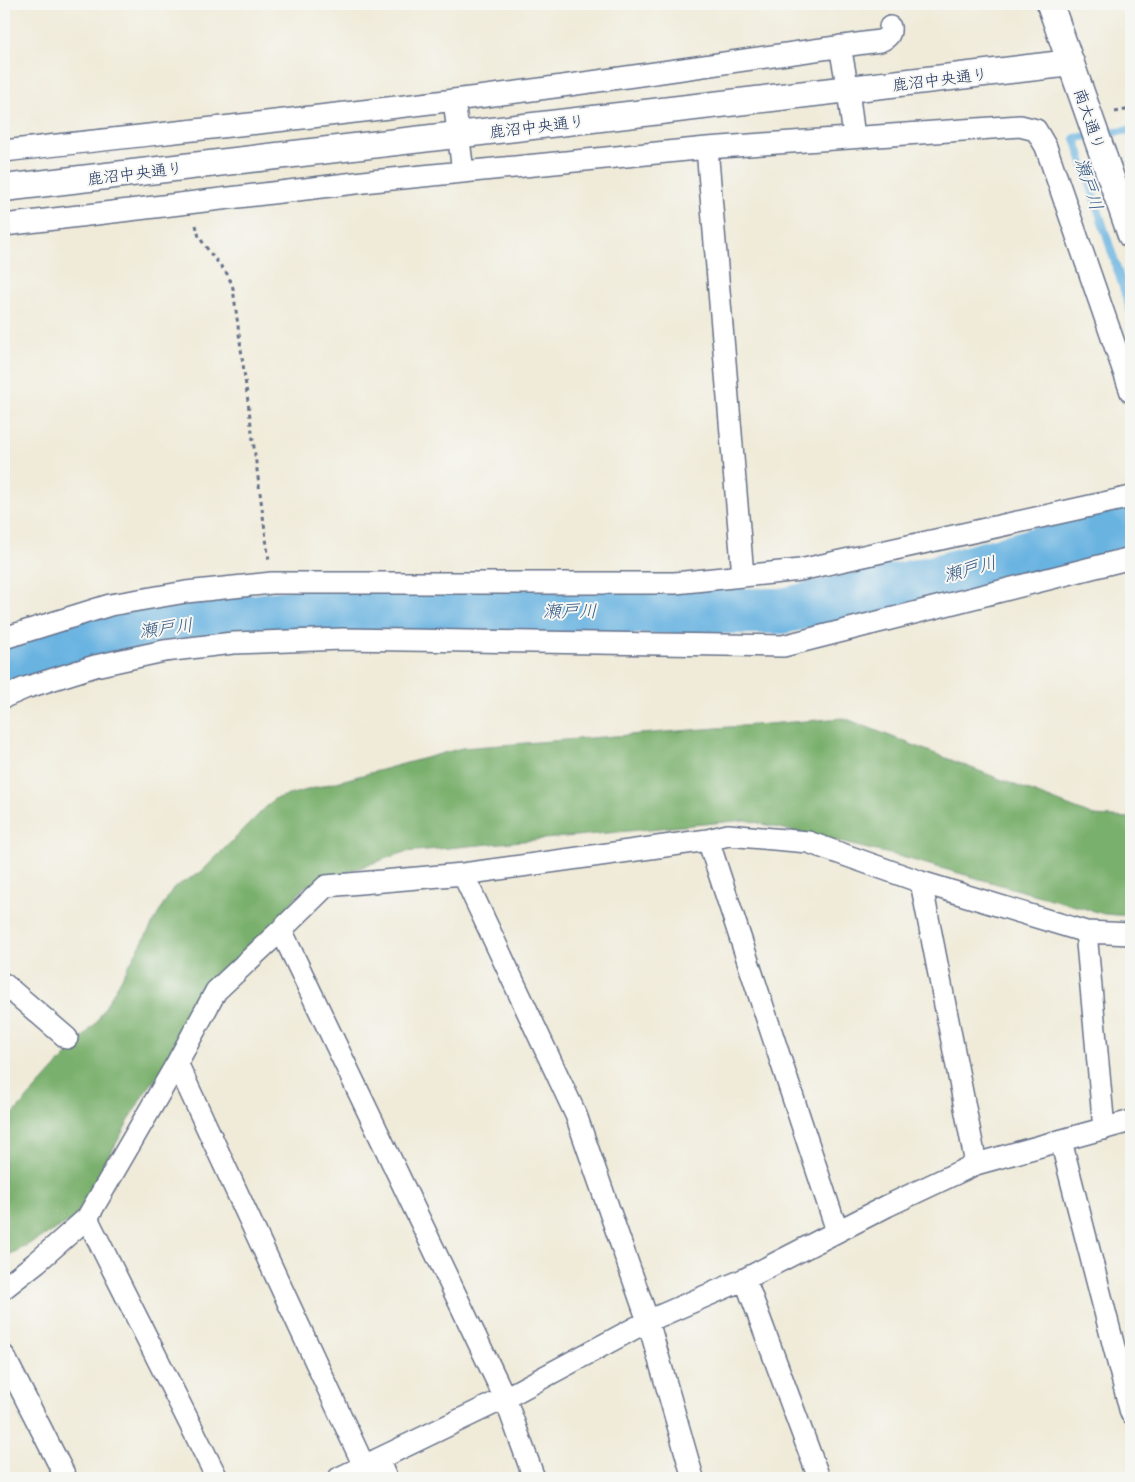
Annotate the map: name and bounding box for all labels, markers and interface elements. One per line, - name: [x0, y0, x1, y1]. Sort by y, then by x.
- street label: 鹿沼中央通り: [891, 59, 989, 100]
- street label: 南大通り: [1065, 84, 1114, 154]
- street label: 鹿沼中央通り: [488, 106, 586, 147]
- street label: 鹿沼中央通り: [86, 153, 184, 194]
- water label: 瀬戸川: [1065, 153, 1113, 215]
- water label: 瀬戸川: [940, 547, 1000, 591]
- water label: 瀬戸川: [543, 595, 597, 627]
- water label: 瀬戸川: [137, 609, 195, 647]

